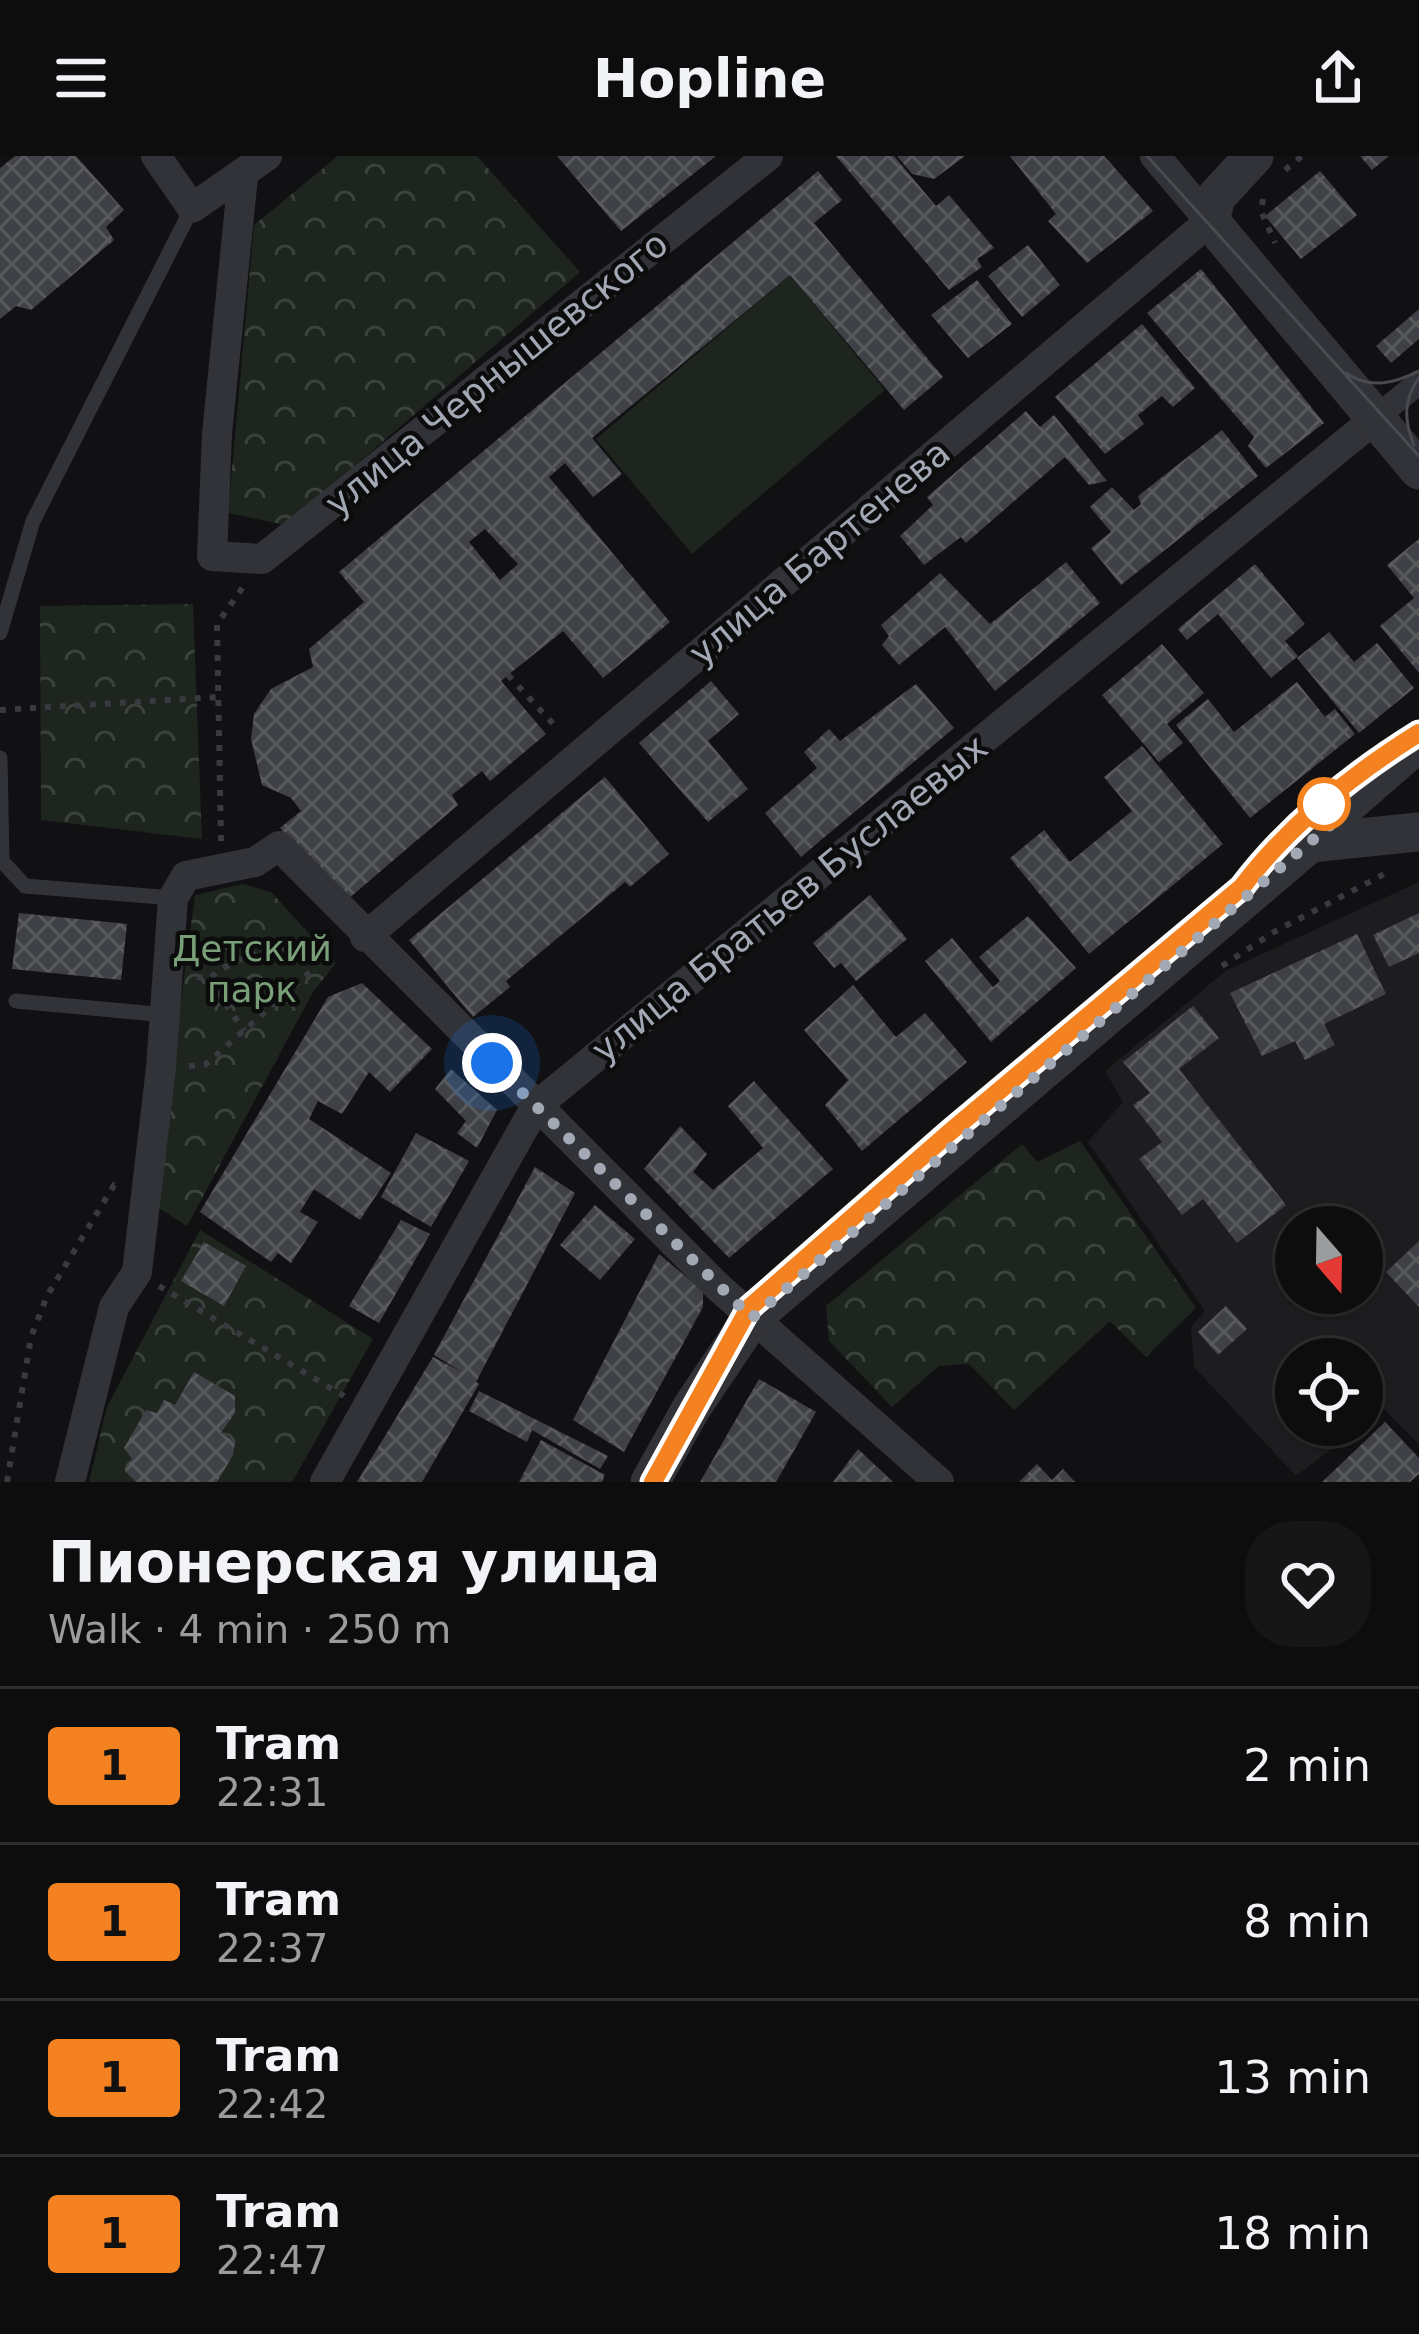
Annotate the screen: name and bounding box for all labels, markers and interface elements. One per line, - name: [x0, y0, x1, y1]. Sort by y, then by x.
- icon: menu: [48, 45, 114, 111]
- icon: share: [1305, 45, 1371, 111]
- text: Hopline: [593, 47, 826, 110]
- street label: улица Чернышевского: [317, 223, 676, 524]
- street label: улица Бартенева: [681, 431, 958, 673]
- street label: улица Братьев Буслаевых: [584, 726, 995, 1070]
- unlabelled marker: [1299, 779, 1349, 829]
- park label: Детский парк: [172, 928, 332, 1010]
- your location: [462, 1033, 522, 1093]
- north arrow: [1275, 1206, 1383, 1314]
- map controls: [1275, 1206, 1383, 1446]
- button: locate: [1275, 1338, 1383, 1446]
- button: heart: [1245, 1521, 1371, 1647]
- text: Пионерская улица: [48, 1529, 661, 1595]
- text: Walk · 4 min · 250 m: [48, 1607, 451, 1652]
- text: Tram: [216, 1717, 341, 1770]
- text: 2 min: [1243, 1739, 1371, 1792]
- text: 1: [99, 1741, 129, 1790]
- text: 22:31: [216, 1770, 328, 1815]
- text: Tram: [216, 1873, 341, 1926]
- text: 8 min: [1243, 1895, 1371, 1948]
- text: 1: [99, 1897, 129, 1946]
- text: 22:37: [216, 1926, 328, 1971]
- text: Tram: [216, 2029, 341, 2082]
- text: 13 min: [1215, 2051, 1371, 2104]
- text: 1: [99, 2053, 129, 2102]
- text: 22:42: [216, 2082, 328, 2127]
- text: Tram: [216, 2185, 341, 2238]
- text: 18 min: [1215, 2207, 1371, 2260]
- text: 1: [99, 2209, 129, 2258]
- text: 22:47: [216, 2238, 328, 2283]

